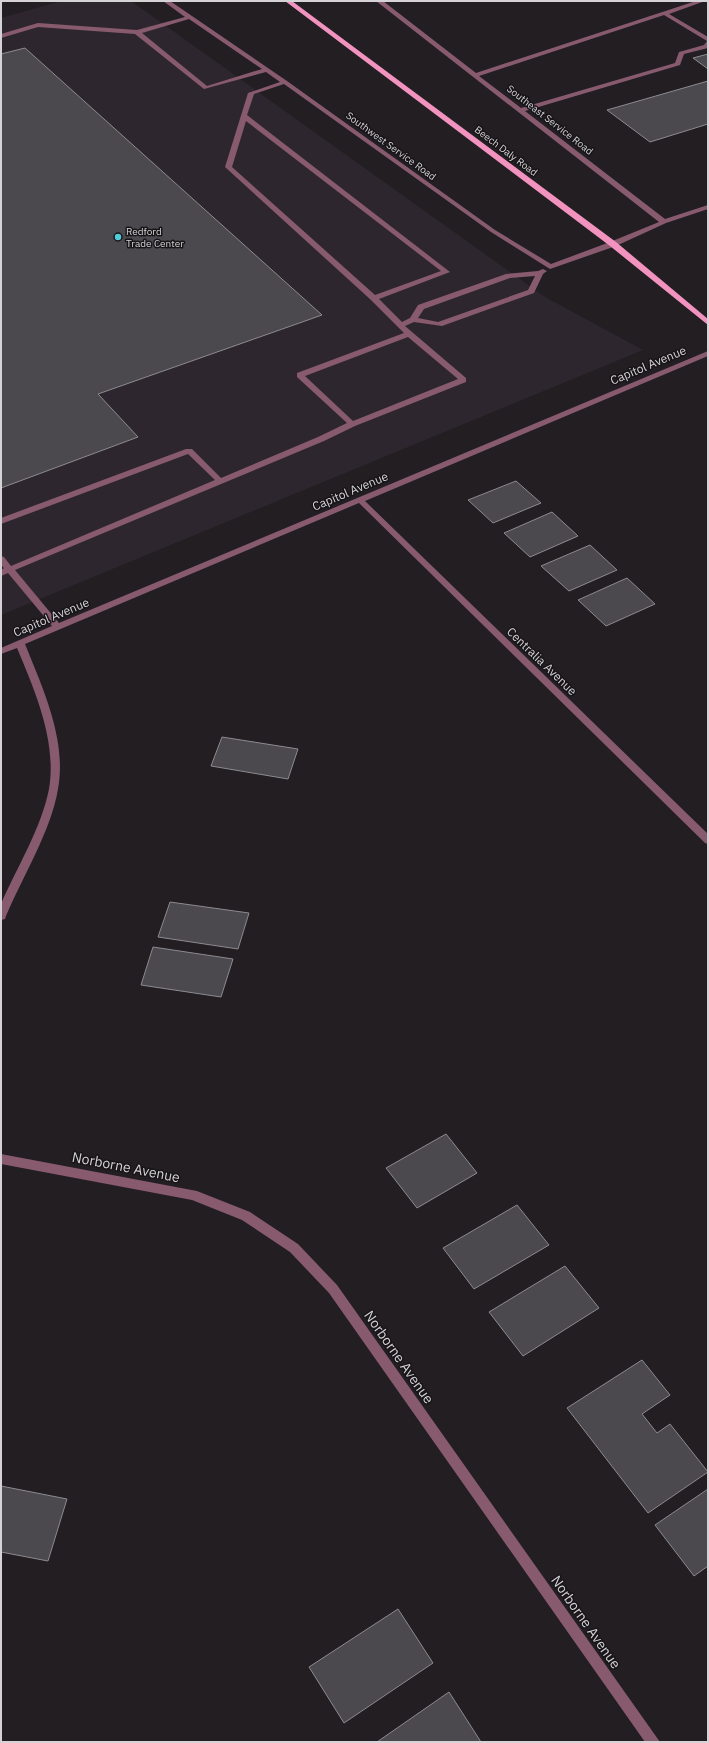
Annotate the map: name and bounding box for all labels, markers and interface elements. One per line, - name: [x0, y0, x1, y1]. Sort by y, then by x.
- street label: Southeast Service Road: [504, 82, 596, 158]
- street label: Southwest Service Road: [343, 109, 439, 183]
- street label: Beech Daly Road: [472, 123, 540, 179]
- place label: Redford Trade Center: [126, 225, 184, 250]
- marker: Redford Trade Center: [113, 232, 123, 242]
- street label: Capitol Avenue: [608, 342, 689, 388]
- street label: Capitol Avenue: [310, 468, 391, 514]
- street label: Capitol Avenue: [11, 594, 92, 640]
- street label: Centralia Avenue: [504, 624, 580, 698]
- street label: Norborne Avenue: [70, 1148, 182, 1186]
- street label: Norborne Avenue: [360, 1307, 438, 1407]
- street label: Norborne Avenue: [547, 1572, 625, 1672]

